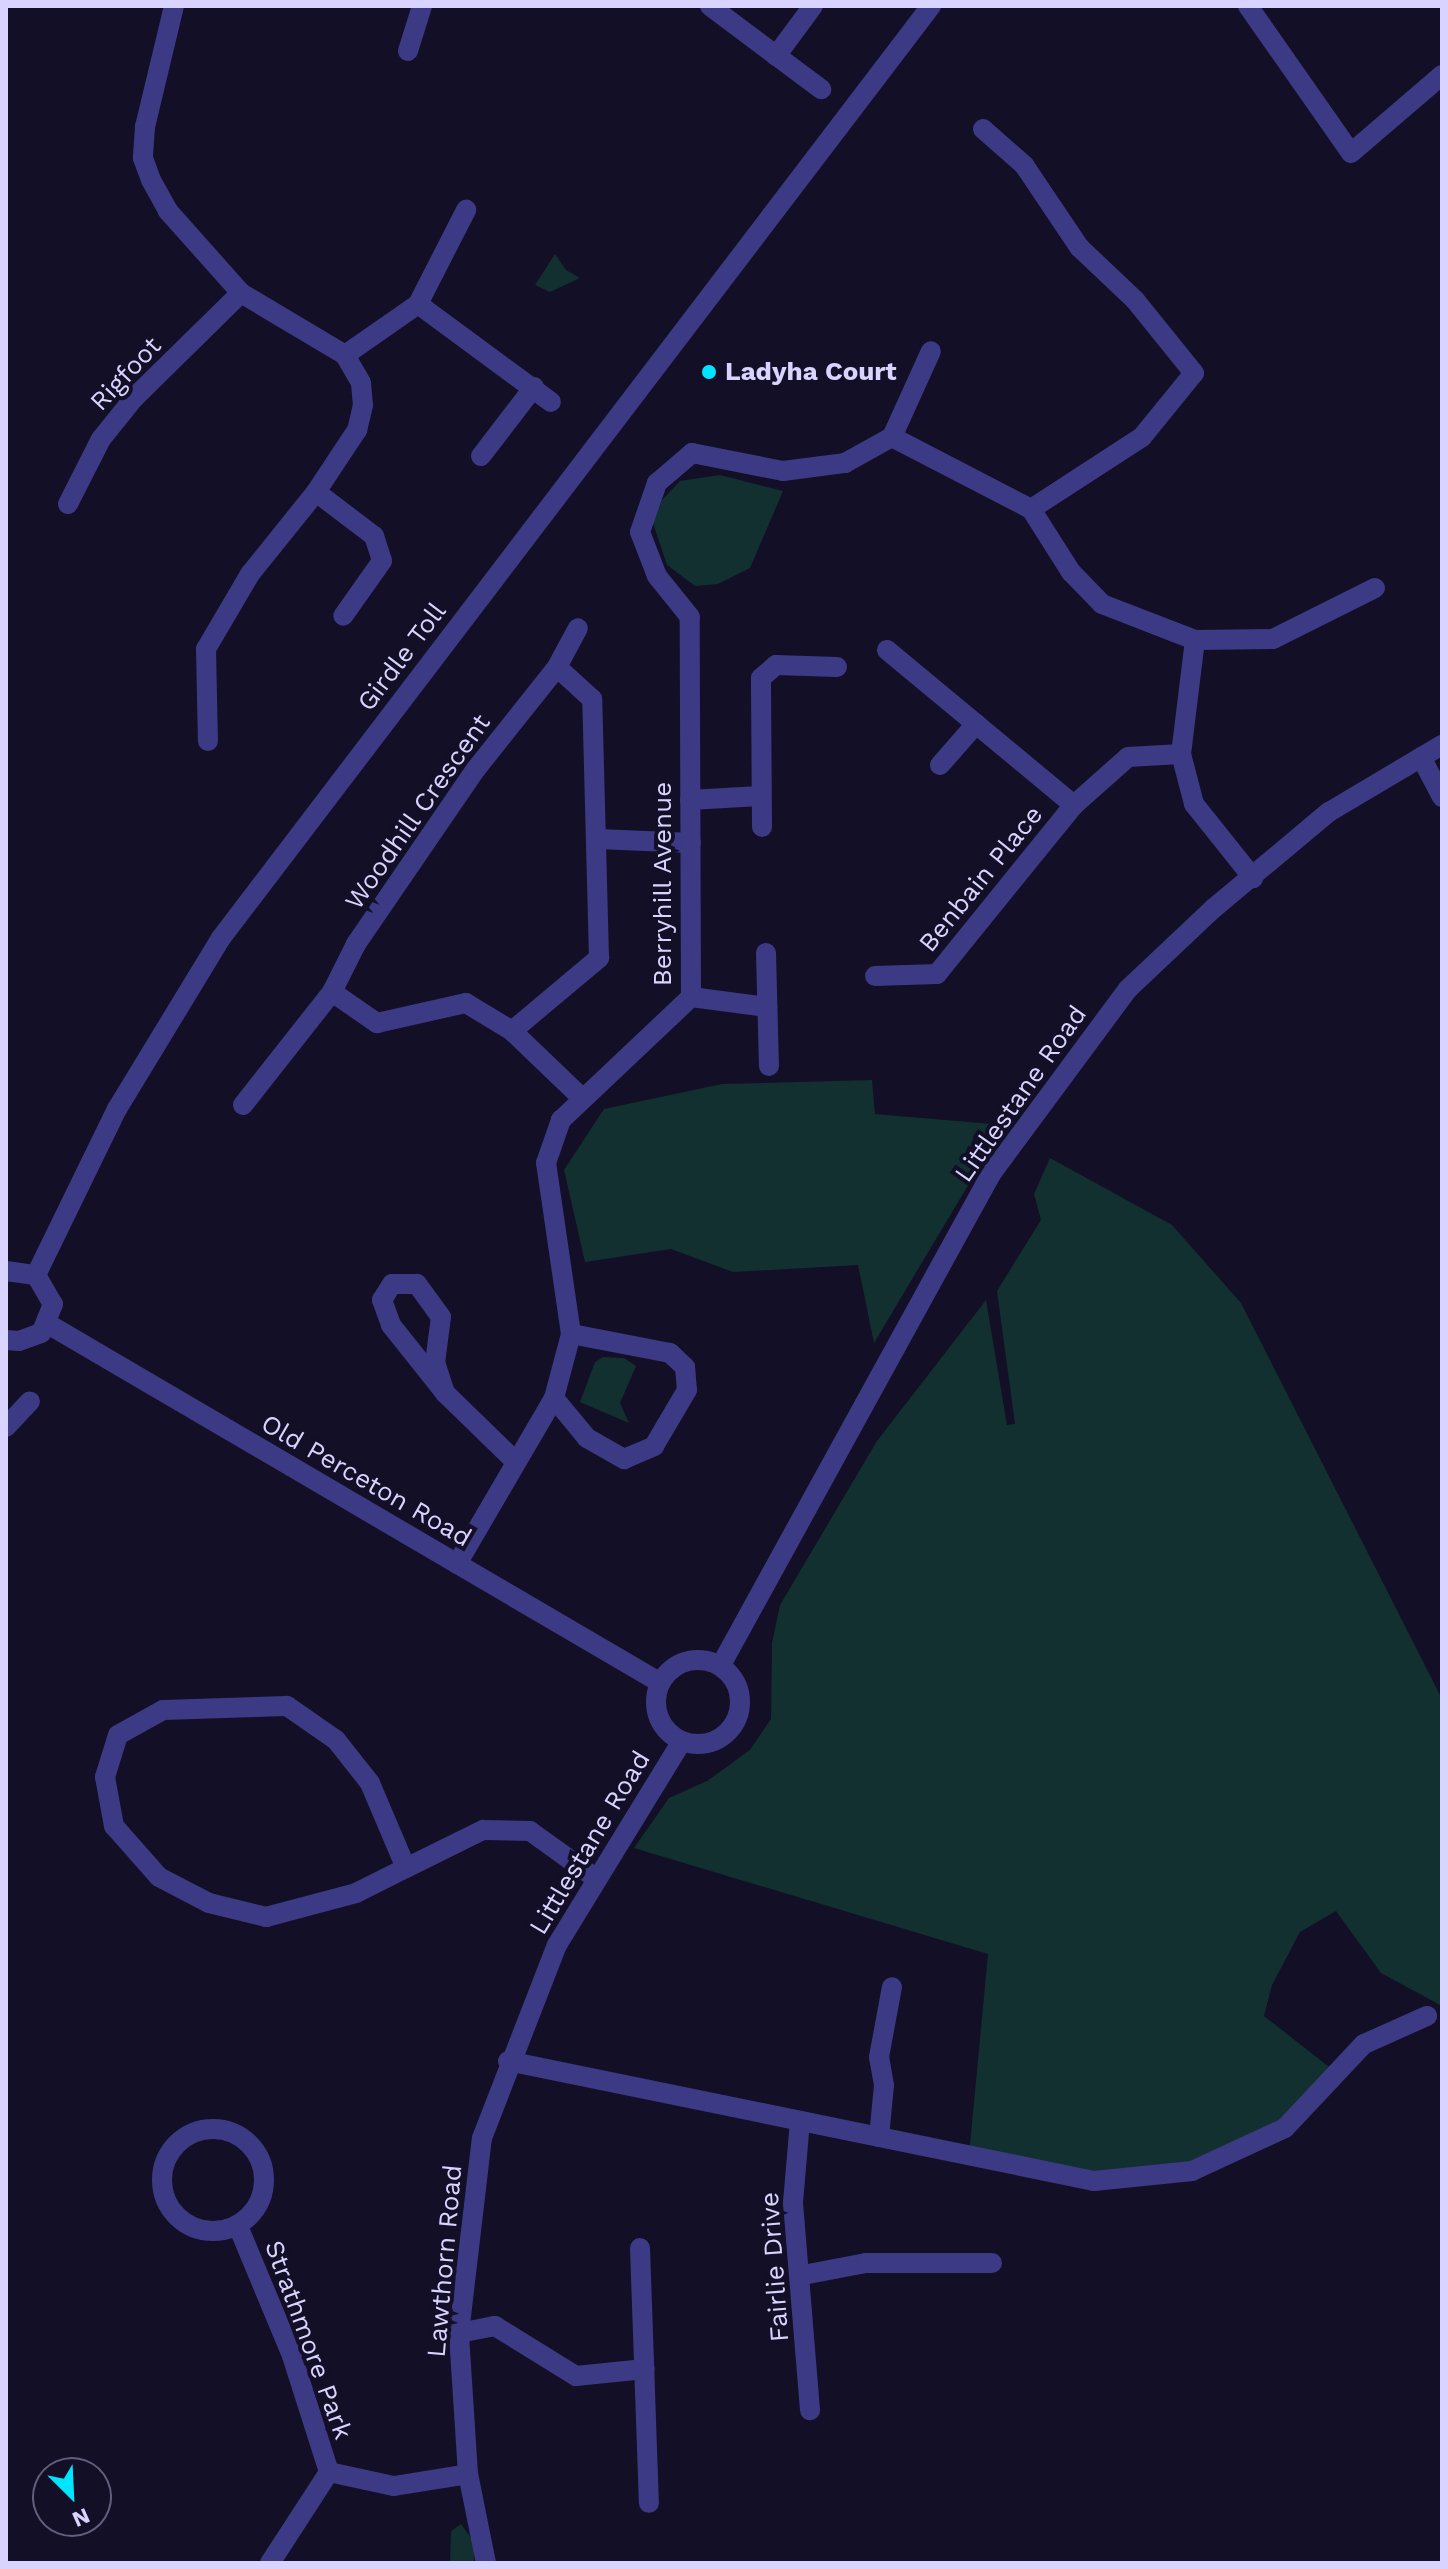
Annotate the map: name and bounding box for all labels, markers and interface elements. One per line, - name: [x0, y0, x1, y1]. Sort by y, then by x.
- street label: Rigfoot: [84, 331, 168, 417]
- place label: Ladyha Court: [725, 356, 897, 388]
- marker: Ladyha Court: [700, 363, 718, 381]
- street label: Girdle Toll: [351, 596, 453, 718]
- street label: Woodhill Crescent: [339, 708, 497, 916]
- street label: Berryhill Avenue: [647, 781, 679, 987]
- street label: Benbain Place: [913, 800, 1049, 958]
- street label: Littlestane Road: [948, 1000, 1094, 1188]
- street label: Old Perceton Road: [255, 1408, 477, 1554]
- street label: Littlestane Road: [523, 1746, 657, 1940]
- street label: Lawthorn Road: [421, 2163, 469, 2359]
- street label: Fairlie Drive: [754, 2191, 796, 2343]
- street label: Strathmore Park: [258, 2236, 358, 2444]
- north arrow: [32, 2457, 112, 2537]
- text: N: [69, 2503, 94, 2532]

